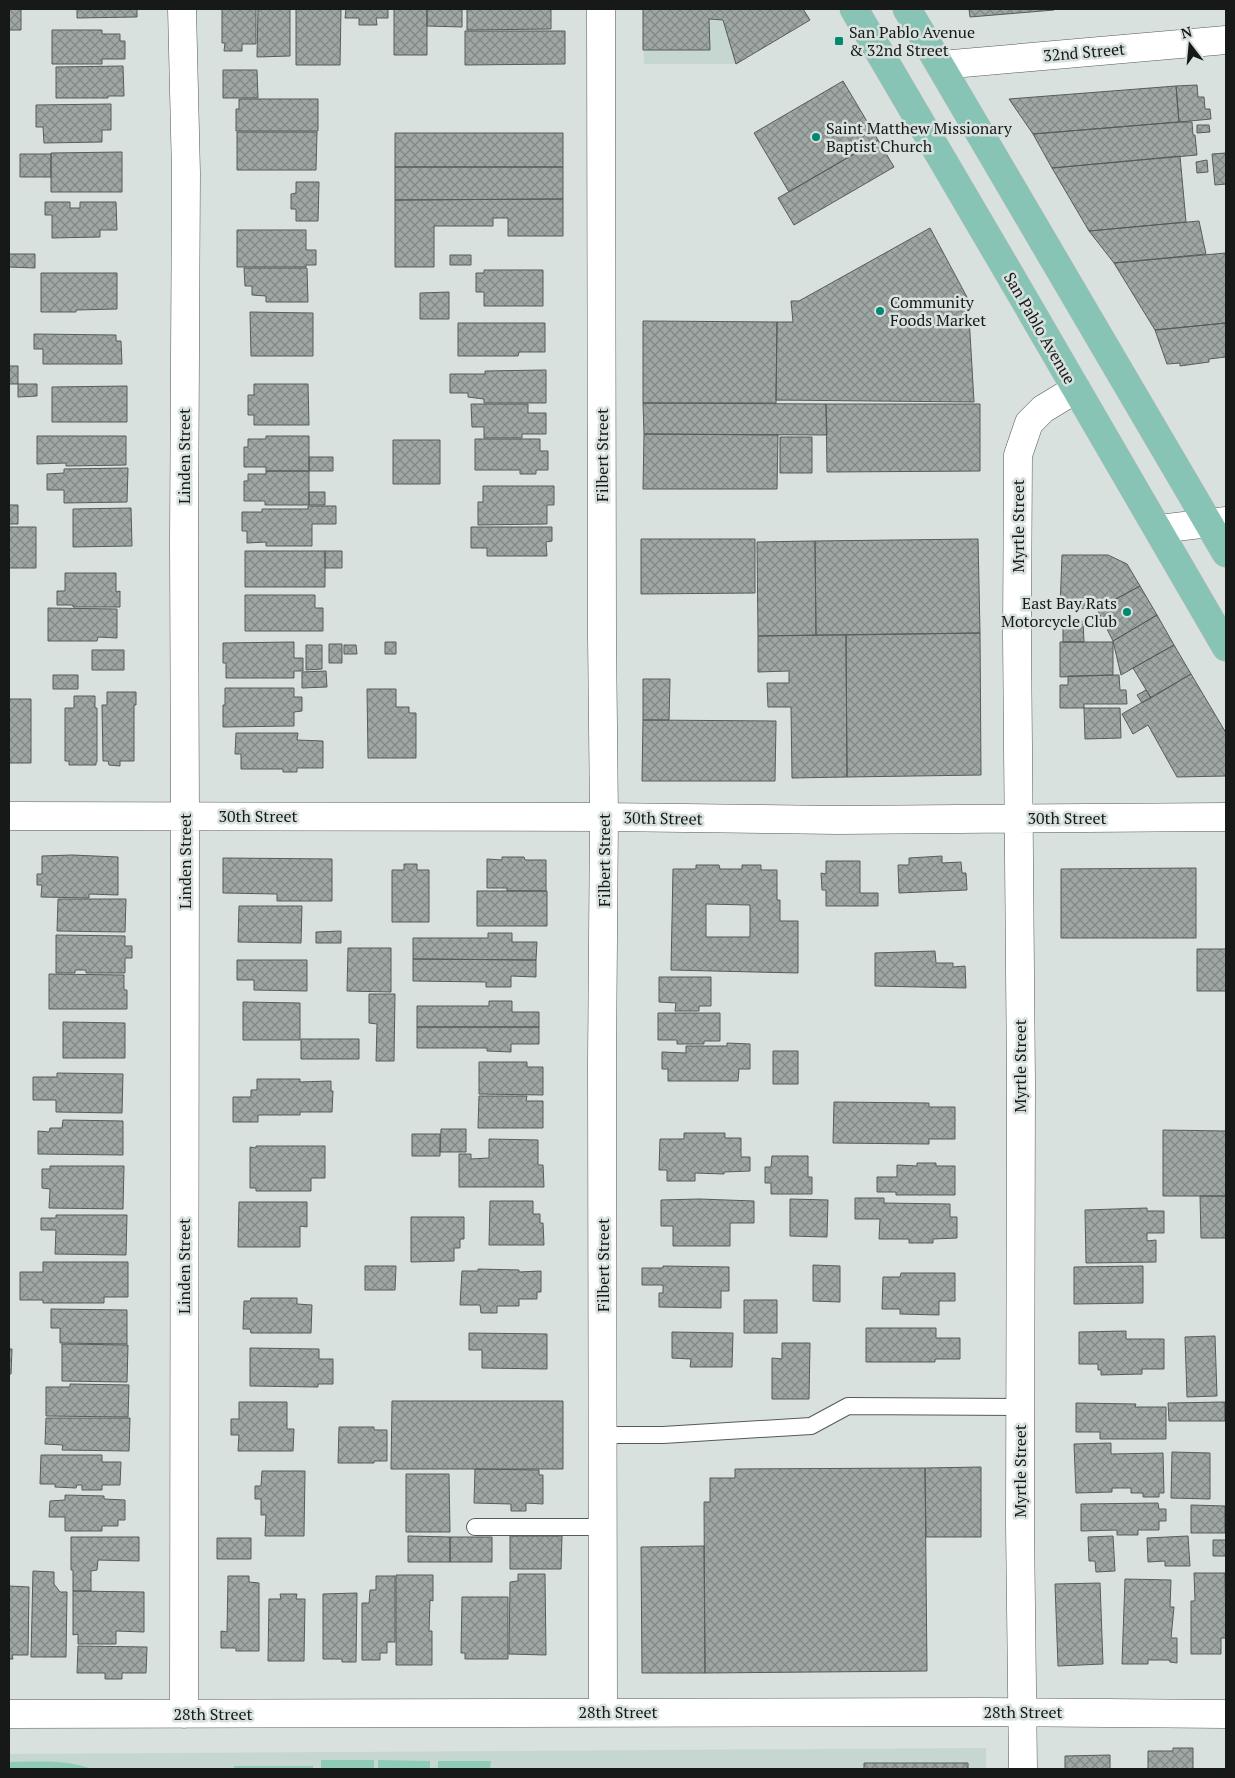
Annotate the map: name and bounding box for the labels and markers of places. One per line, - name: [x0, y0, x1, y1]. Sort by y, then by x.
- place label: San Pablo Avenue & 32nd Street: [849, 21, 975, 61]
- marker: San Pablo Avenue & 32nd Street: [833, 35, 845, 47]
- place label: Saint Matthew Missionary Baptist Church: [826, 117, 1013, 157]
- marker: Saint Matthew Missionary Baptist Church: [810, 131, 822, 143]
- place label: Community Foods Market: [890, 291, 986, 331]
- marker: Community Foods Market: [874, 305, 886, 317]
- place label: East Bay Rats Motorcycle Club: [1001, 592, 1117, 632]
- marker: East Bay Rats Motorcycle Club: [1121, 606, 1133, 618]

